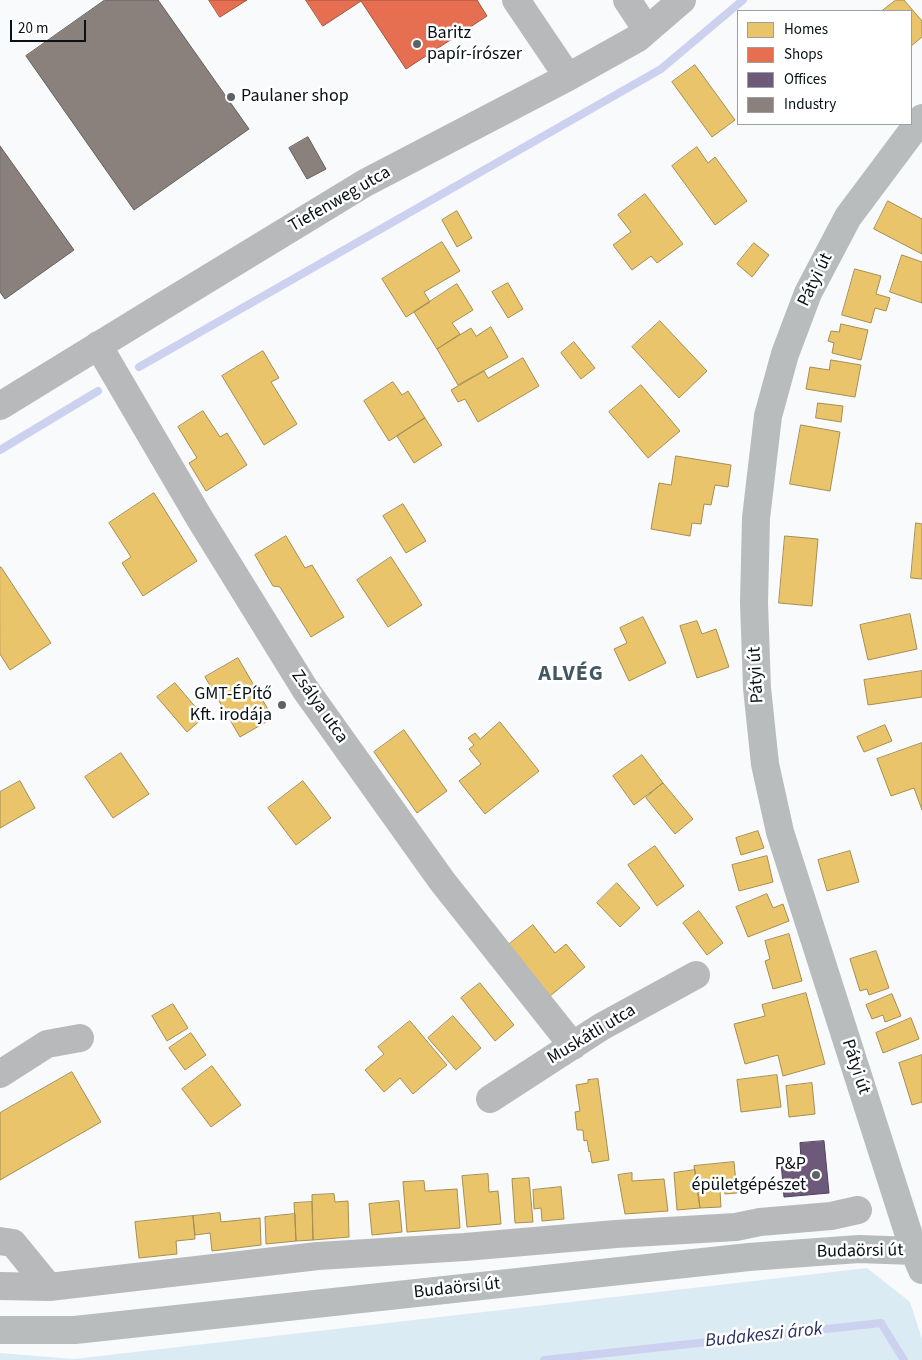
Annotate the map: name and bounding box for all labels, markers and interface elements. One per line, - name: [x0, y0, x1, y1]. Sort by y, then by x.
- scale bar: [12, 10, 89, 42]
- legend: [737, 10, 912, 125]
- text: 20 m: [18, 18, 48, 39]
- text: Homes: [784, 19, 828, 40]
- place label: Baritz papír-írószer: [427, 23, 522, 66]
- marker: Baritz papír-írószer: [411, 38, 423, 50]
- text: Shops: [784, 44, 823, 65]
- text: Offices: [784, 69, 827, 90]
- place label: Paulaner shop: [241, 86, 349, 108]
- marker: Paulaner shop: [225, 91, 237, 103]
- text: Industry: [784, 94, 836, 115]
- street label: Tiefenweg utca: [285, 162, 395, 238]
- street label: Pátyi út: [794, 250, 838, 310]
- street label: Pátyi út: [745, 646, 769, 704]
- district label: ALVÉG: [538, 662, 604, 688]
- street label: Zsálya utca: [286, 666, 352, 748]
- place label: GMT-ÉPítő Kft. irodája: [190, 684, 272, 726]
- marker: GMT-ÉPítő Kft. irodája: [276, 699, 288, 711]
- street label: Muskátli utca: [544, 1000, 640, 1070]
- street label: Pátyi út: [836, 1037, 874, 1097]
- place label: P&P épületgépészet: [692, 1154, 806, 1196]
- marker: P&P épületgépészet: [810, 1169, 822, 1181]
- street label: Budaörsi út: [816, 1240, 904, 1264]
- street label: Budaörsi út: [413, 1274, 501, 1304]
- water label: Budakeszi árok: [704, 1318, 824, 1354]

